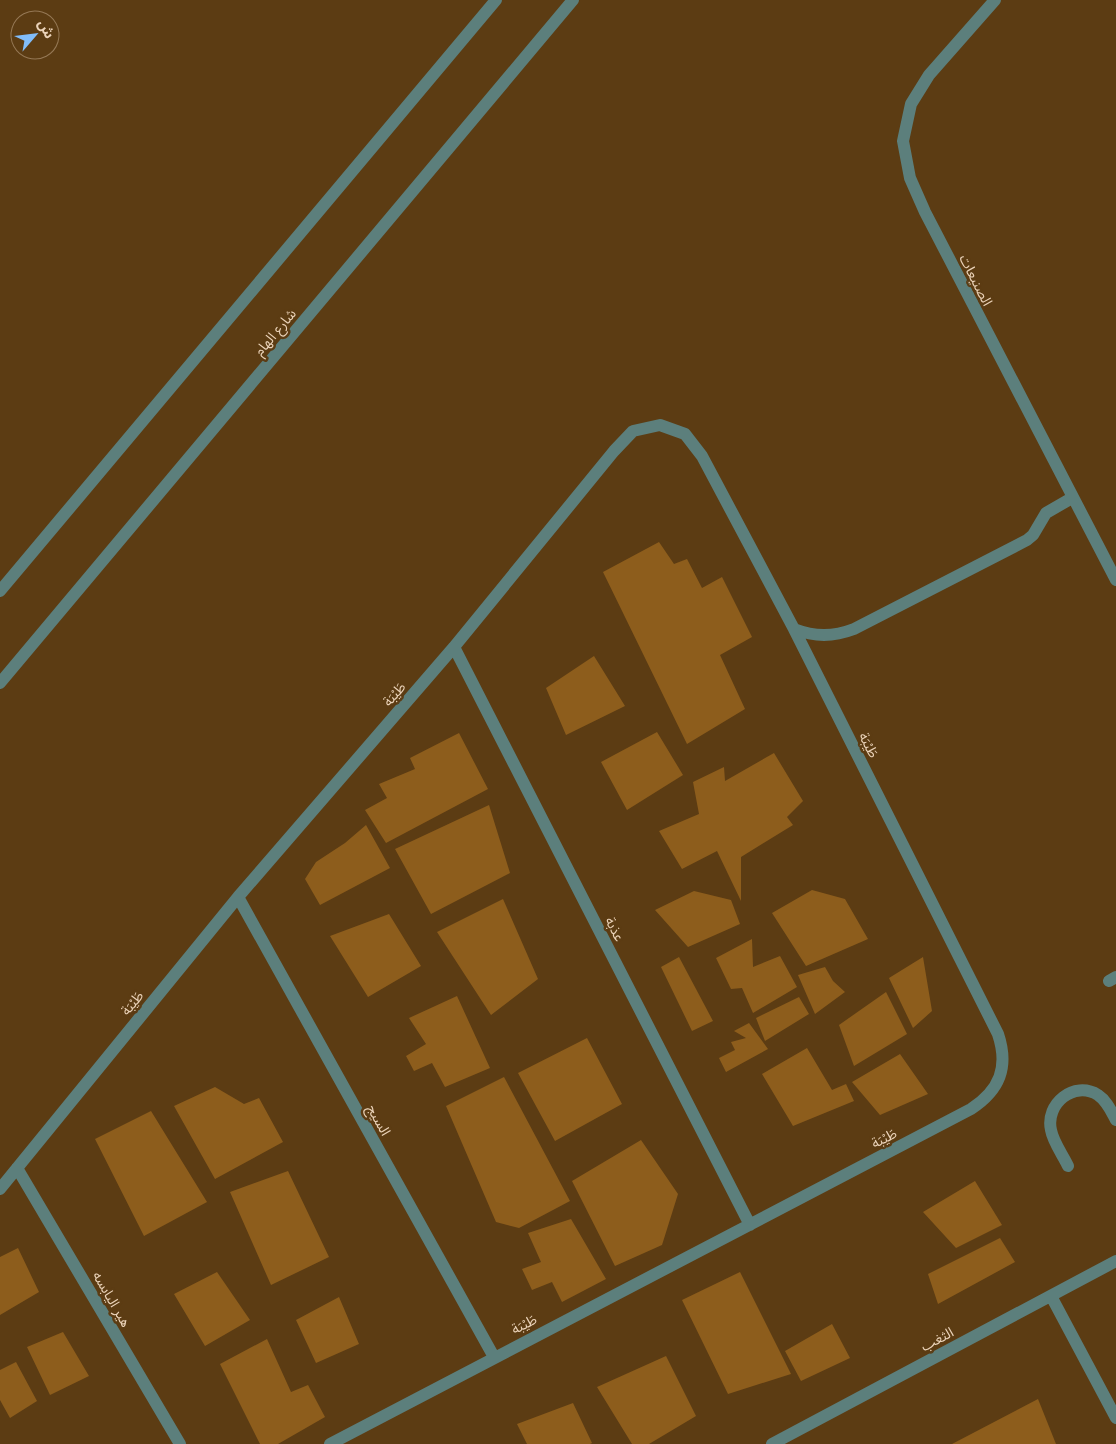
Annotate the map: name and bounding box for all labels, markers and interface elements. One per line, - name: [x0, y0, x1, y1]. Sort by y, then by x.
- north arrow: [10, 10, 60, 60]
- text: ش: [35, 17, 58, 41]
- street label: الصنيعات: [956, 252, 996, 308]
- street label: شارع الهام: [251, 305, 301, 361]
- street label: طَيْبَة: [379, 679, 409, 709]
- street label: طَيْبَة: [856, 730, 882, 760]
- street label: عذبة: [602, 914, 628, 944]
- street label: طَيْبَة: [118, 988, 147, 1018]
- street label: السيج: [361, 1102, 394, 1140]
- street label: طَيْبَة: [869, 1125, 899, 1151]
- street label: هير اليابسه: [89, 1268, 134, 1330]
- street label: طَيْبَة: [509, 1311, 539, 1337]
- street label: الثغب: [918, 1324, 956, 1355]

